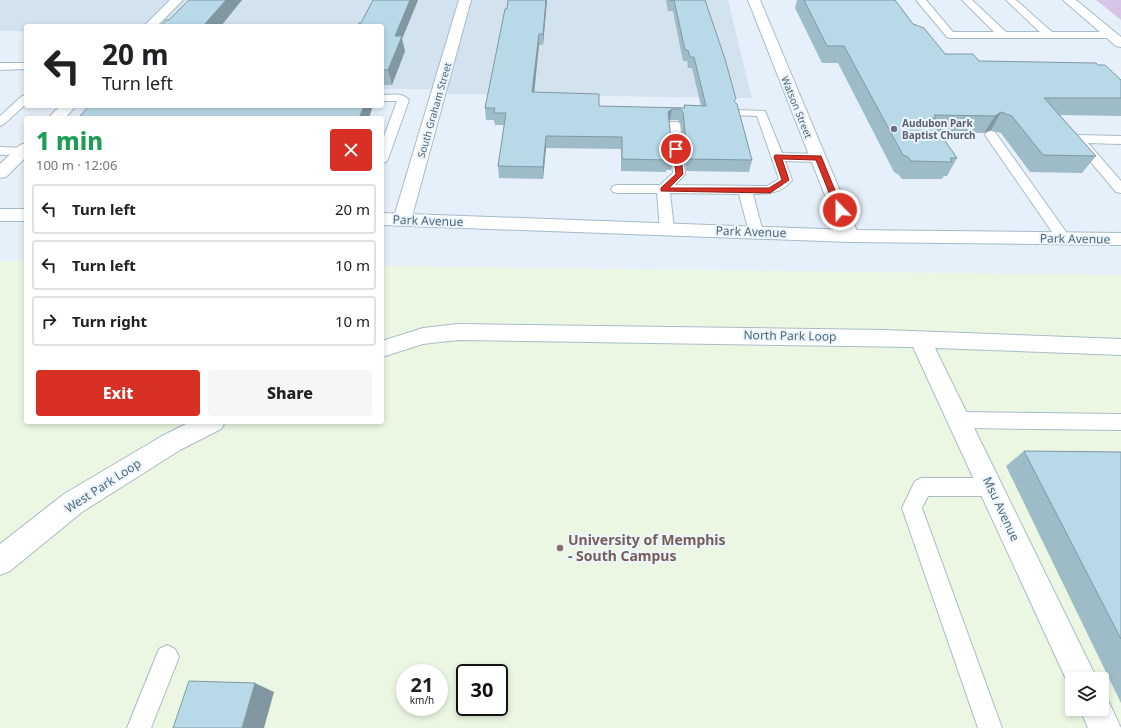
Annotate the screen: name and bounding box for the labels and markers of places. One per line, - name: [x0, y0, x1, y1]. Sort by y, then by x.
- place label: Audubon Park Baptist Church: [902, 116, 976, 142]
- marker: Audubon Park Baptist Church: [889, 124, 899, 134]
- pin: [659, 132, 693, 166]
- place label: University of Memphis - South Campus: [568, 530, 726, 565]
- marker: University of Memphis - South Campus: [555, 543, 565, 553]

